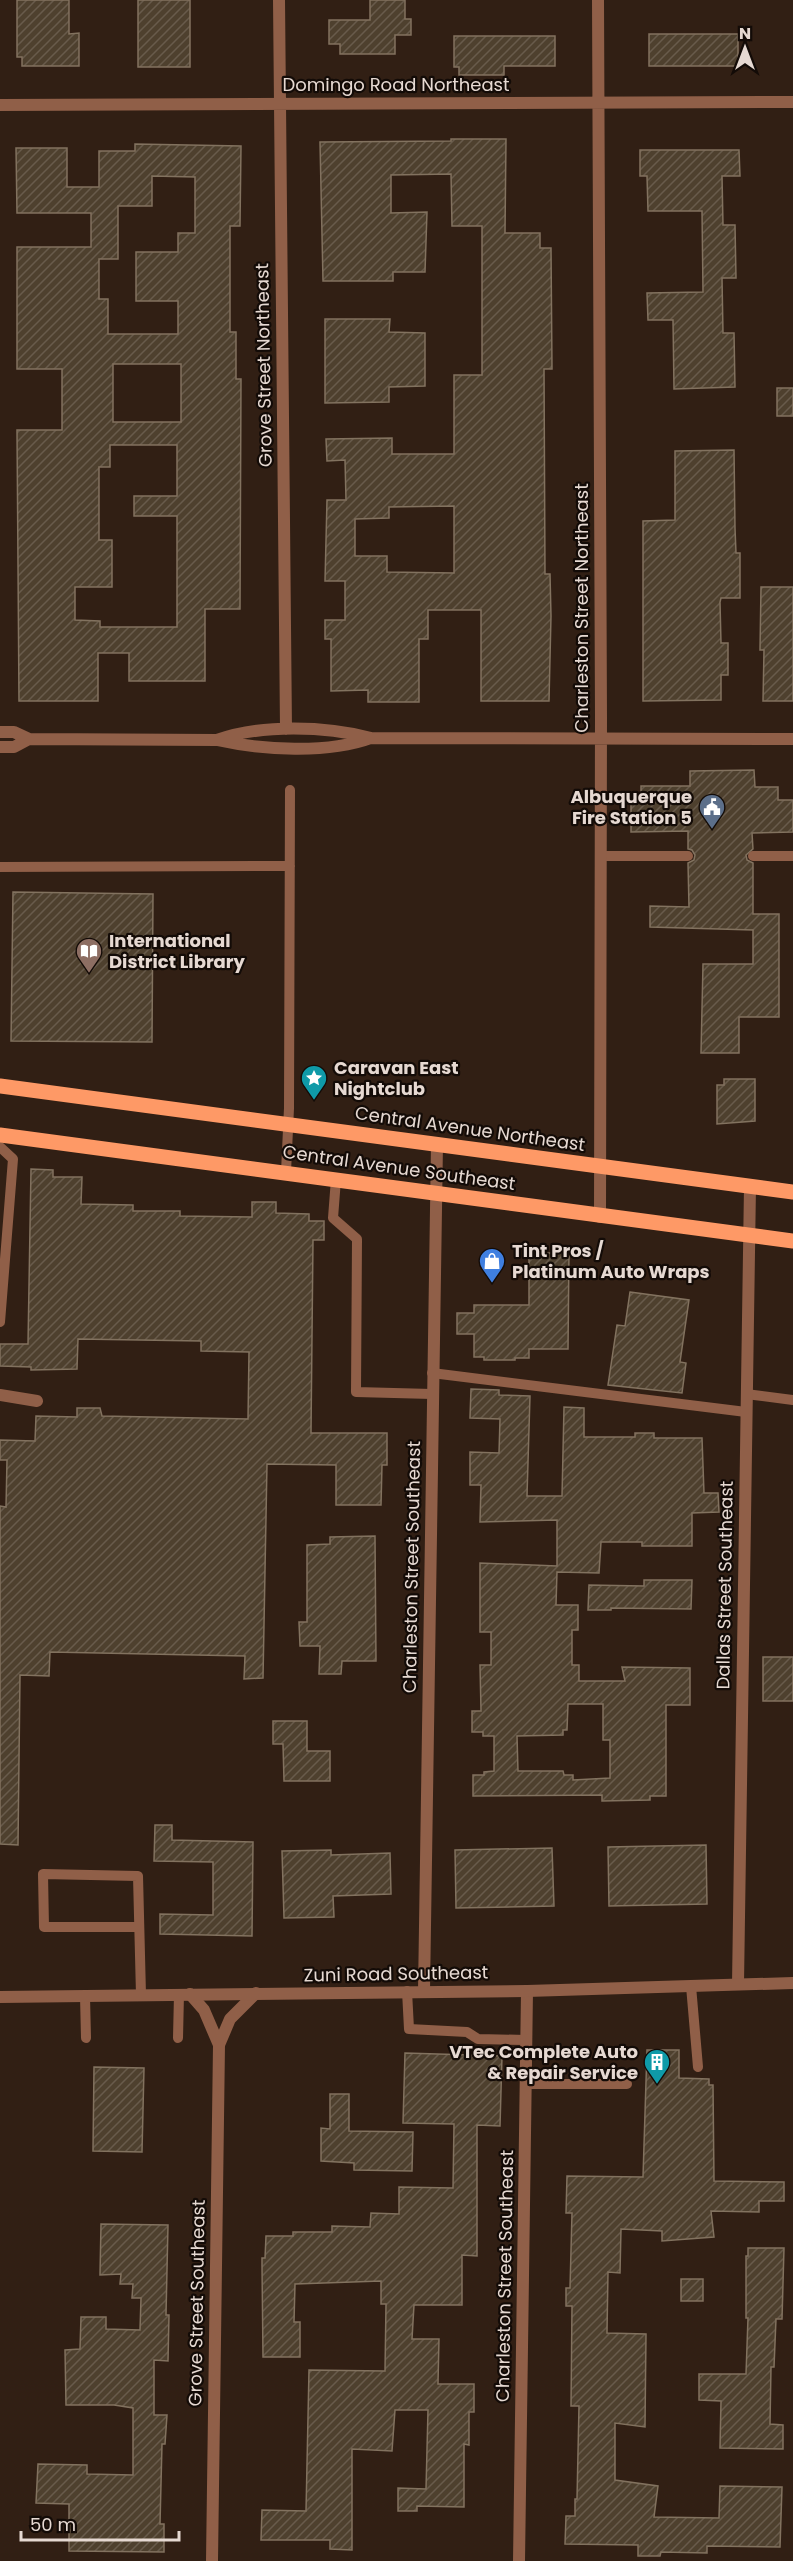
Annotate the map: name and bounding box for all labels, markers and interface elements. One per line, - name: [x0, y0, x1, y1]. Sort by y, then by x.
- north arrow: [715, 18, 775, 78]
- text: N: [739, 22, 751, 45]
- street label: Domingo Road Northeast: [282, 72, 510, 97]
- street label: Grove Street Northeast: [249, 263, 278, 467]
- street label: Charleston Street Northeast: [569, 483, 594, 733]
- place label: Albuquerque Fire Station 5: [570, 784, 692, 830]
- public building icon: Albuquerque Fire Station 5: [697, 792, 727, 830]
- place label: International District Library: [109, 928, 246, 974]
- library icon: International District Library: [74, 936, 104, 974]
- place label: Caravan East Nightclub: [334, 1055, 459, 1101]
- place icon: Caravan East Nightclub: [299, 1063, 329, 1101]
- street label: Central Avenue Northeast: [354, 1100, 587, 1157]
- street label: Central Avenue Southeast: [281, 1139, 517, 1196]
- place label: Tint Pros / Platinum Auto Wraps: [512, 1238, 710, 1284]
- shop icon: Tint Pros / Platinum Auto Wraps: [477, 1246, 507, 1284]
- street label: Charleston Street Southeast: [397, 1441, 426, 1693]
- street label: Dallas Street Southeast: [710, 1480, 739, 1689]
- street label: Zuni Road Southeast: [303, 1959, 488, 1988]
- place label: VTec Complete Auto & Repair Service: [449, 2039, 638, 2085]
- building icon: VTec Complete Auto & Repair Service: [642, 2047, 672, 2085]
- street label: Charleston Street Southeast: [490, 2150, 519, 2402]
- street label: Grove Street Southeast: [182, 2199, 211, 2407]
- scale bar: [21, 2504, 178, 2542]
- text: 50 m: [30, 2512, 76, 2537]

